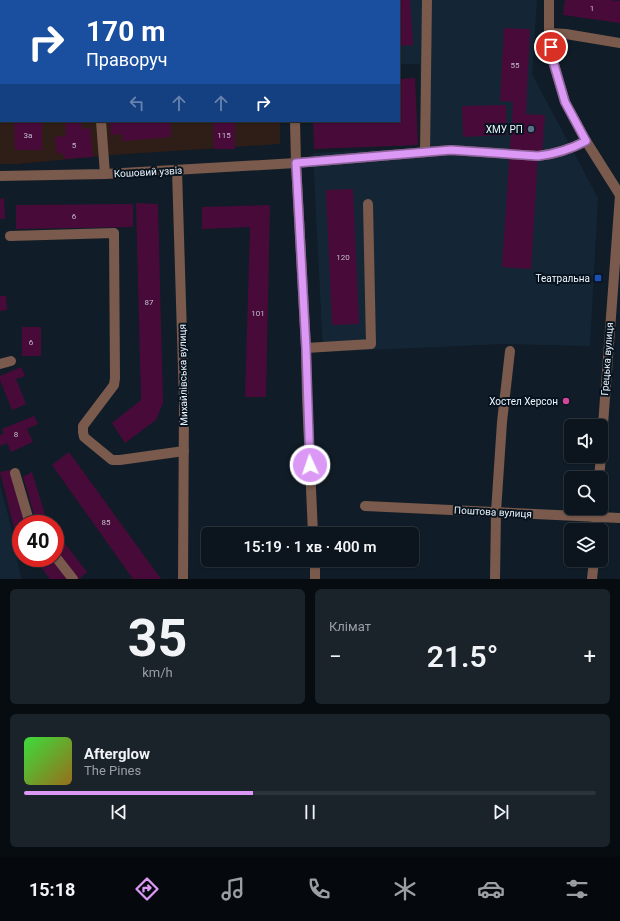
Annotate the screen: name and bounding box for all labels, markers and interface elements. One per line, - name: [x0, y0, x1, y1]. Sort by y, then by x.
- house number: 1: [590, 4, 594, 13]
- text: 170 m: [86, 15, 165, 48]
- icon: right: [20, 16, 72, 68]
- pin: [534, 30, 568, 64]
- icon: arrive: [540, 36, 562, 58]
- text: Праворуч: [86, 49, 168, 70]
- house number: 55: [511, 61, 520, 70]
- icon: left: [126, 92, 148, 114]
- icon: ahead: [168, 92, 190, 114]
- icon: ahead: [210, 92, 232, 114]
- icon: right: [252, 92, 274, 114]
- place label: ХМУ РП: [486, 124, 523, 135]
- marker: ХМУ РП: [526, 124, 536, 134]
- house number: 3а: [24, 131, 32, 140]
- house number: 115: [217, 131, 231, 140]
- house number: 5: [72, 141, 77, 150]
- street label: Кошовий узвіз: [113, 165, 183, 179]
- house number: 6: [72, 212, 77, 221]
- house number: 120: [336, 253, 350, 262]
- place label: Театральна: [536, 273, 590, 284]
- marker: Театральна: [593, 273, 603, 283]
- house number: 87: [145, 298, 154, 307]
- house number: 101: [251, 309, 265, 318]
- street label: Грецька вулиця: [599, 322, 615, 396]
- street label: Михайлівська вулиця: [177, 324, 189, 426]
- house number: 6: [29, 338, 34, 347]
- place label: Хостел Херсон: [489, 396, 558, 407]
- marker: Хостел Херсон: [561, 396, 571, 406]
- map controls: [564, 419, 608, 567]
- button: sound: [564, 419, 608, 463]
- house number: 8: [14, 430, 19, 439]
- position arrow: [289, 444, 331, 486]
- button: search: [564, 471, 608, 515]
- street label: Поштова вулиця: [454, 504, 532, 520]
- speed limit sign: 40: [12, 515, 64, 567]
- house number: 85: [102, 518, 111, 527]
- button: layers: [564, 523, 608, 567]
- text: 15:19 · 1 хв · 400 m: [244, 538, 376, 556]
- text: 35: [128, 608, 187, 669]
- text: Клімат: [329, 619, 371, 634]
- text: 21.5°: [427, 639, 498, 674]
- text: −: [329, 644, 342, 669]
- text: +: [584, 644, 596, 669]
- text: km/h: [142, 665, 173, 680]
- text: Afterglow: [84, 745, 150, 763]
- text: The Pines: [84, 763, 141, 778]
- icon: previous: [108, 801, 130, 823]
- icon: pause: [299, 801, 321, 823]
- icon: next: [490, 801, 512, 823]
- icon: directions: [133, 875, 161, 903]
- icon: music: [219, 875, 247, 903]
- icon: phone: [305, 875, 333, 903]
- icon: climate: [391, 875, 419, 903]
- icon: car: [477, 875, 505, 903]
- icon: filters: [563, 875, 591, 903]
- text: 15:18: [29, 879, 75, 900]

